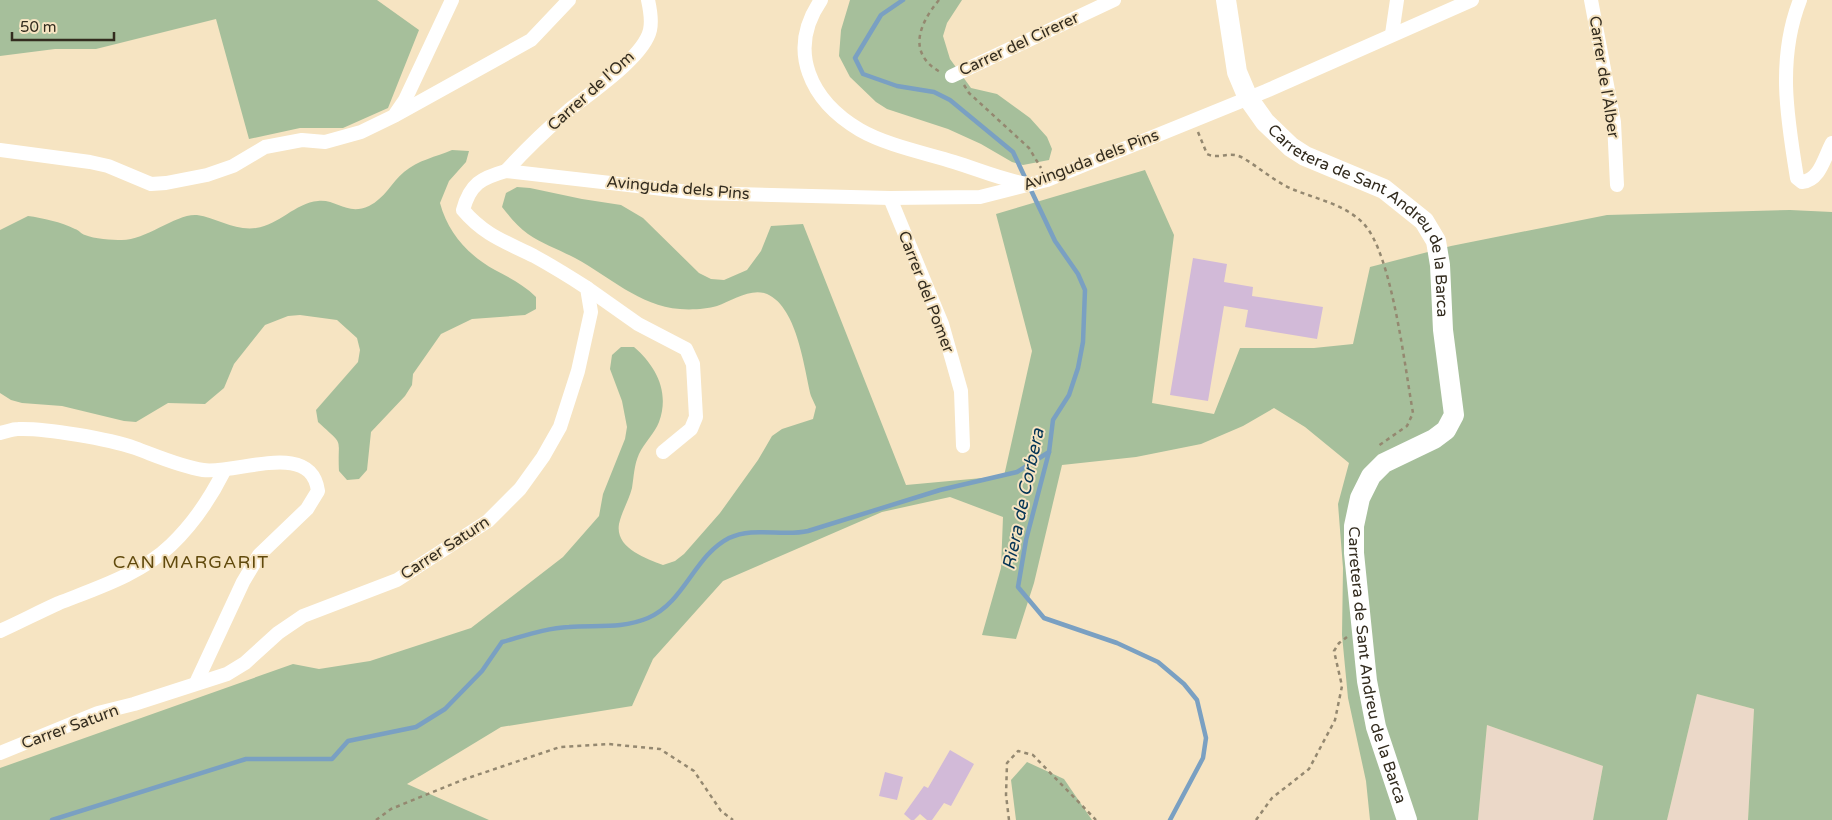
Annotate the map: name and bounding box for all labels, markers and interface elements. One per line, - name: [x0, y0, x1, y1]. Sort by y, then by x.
- street label: Carrer del Cirerer: [956, 7, 1083, 81]
- scale bar: [12, 10, 115, 42]
- street label: Carrer de l'Àlber: [1584, 14, 1624, 140]
- text: 50 m: [20, 18, 57, 36]
- street label: Carrer de l'Om: [543, 47, 639, 135]
- street label: Carretera de Sant Andreu de la Barca: [1263, 120, 1452, 318]
- street label: Avinguda dels Pins: [1020, 125, 1162, 195]
- street label: Avinguda dels Pins: [606, 172, 750, 204]
- street label: Carrer del Pomer: [894, 228, 959, 357]
- water label: Riera de Corbera: [997, 425, 1049, 572]
- street label: Carrer Saturn: [397, 512, 493, 584]
- street label: Carretera de Sant Andreu de la Barca: [1344, 526, 1411, 806]
- district label: CAN MARGARIT: [113, 551, 269, 573]
- street label: Carrer Saturn: [19, 700, 121, 754]

